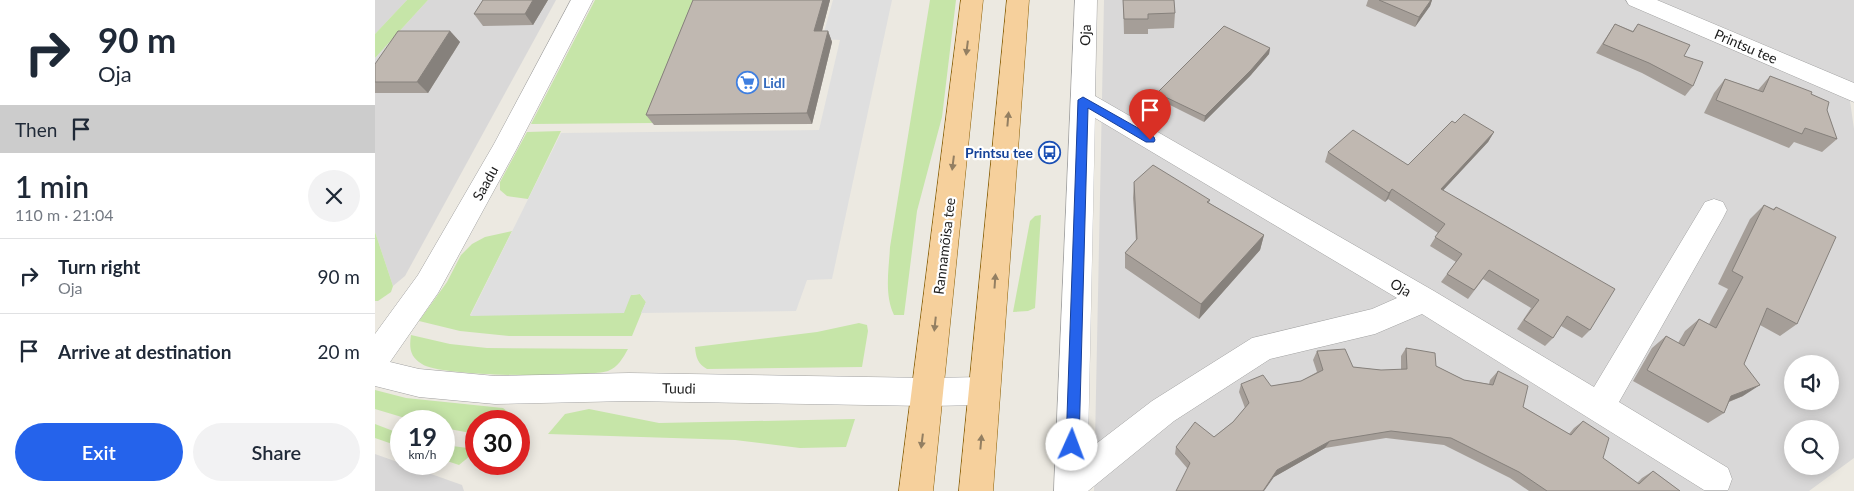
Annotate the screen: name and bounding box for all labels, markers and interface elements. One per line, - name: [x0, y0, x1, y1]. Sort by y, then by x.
- text: 90 m: [98, 18, 176, 60]
- icon: right: [15, 20, 80, 85]
- street label: Oja: [1076, 24, 1094, 46]
- street label: Printsu tee: [1712, 25, 1780, 67]
- one-way arrow: [963, 41, 971, 57]
- text: Oja: [98, 60, 132, 87]
- supermarket icon: Lidl: [735, 70, 759, 94]
- place label: Lidl: [763, 74, 785, 91]
- pin: [1129, 89, 1171, 140]
- icon: arrive: [1136, 96, 1164, 124]
- one-way arrow: [1004, 110, 1012, 126]
- icon: arrive: [67, 115, 95, 143]
- text: Then: [15, 118, 57, 141]
- bus stop icon: Printsu tee: [1037, 140, 1061, 164]
- place label: Printsu tee: [965, 144, 1034, 161]
- one-way arrow: [949, 155, 957, 171]
- street label: Saadu: [469, 163, 501, 203]
- text: 1 min: [15, 168, 89, 204]
- button: close: [308, 170, 360, 222]
- street label: Rannamõisa tee: [930, 197, 958, 295]
- text: 110 m · 21:04: [15, 205, 114, 224]
- text: Turn right: [58, 255, 140, 278]
- icon: right: [15, 262, 43, 290]
- text: 90 m: [317, 265, 360, 288]
- one-way arrow: [991, 272, 999, 288]
- street label: Oja: [1387, 274, 1415, 300]
- text: Oja: [58, 278, 82, 297]
- one-way arrow: [931, 316, 939, 332]
- icon: arrive: [15, 337, 43, 365]
- text: Arrive at destination: [58, 340, 231, 363]
- text: 20 m: [317, 340, 360, 363]
- map controls: [1784, 355, 1839, 475]
- button: sound: [1784, 355, 1839, 410]
- street label: Tuudi: [662, 379, 696, 397]
- speed limit sign: 30: [465, 410, 530, 475]
- position arrow: [1045, 418, 1097, 470]
- button: search: [1784, 420, 1839, 475]
- text: 19: [408, 421, 437, 451]
- button: Exit: [15, 423, 183, 481]
- button: Share: [193, 423, 360, 481]
- one-way arrow: [918, 433, 926, 449]
- one-way arrow: [977, 434, 985, 450]
- text: km/h: [408, 447, 437, 462]

